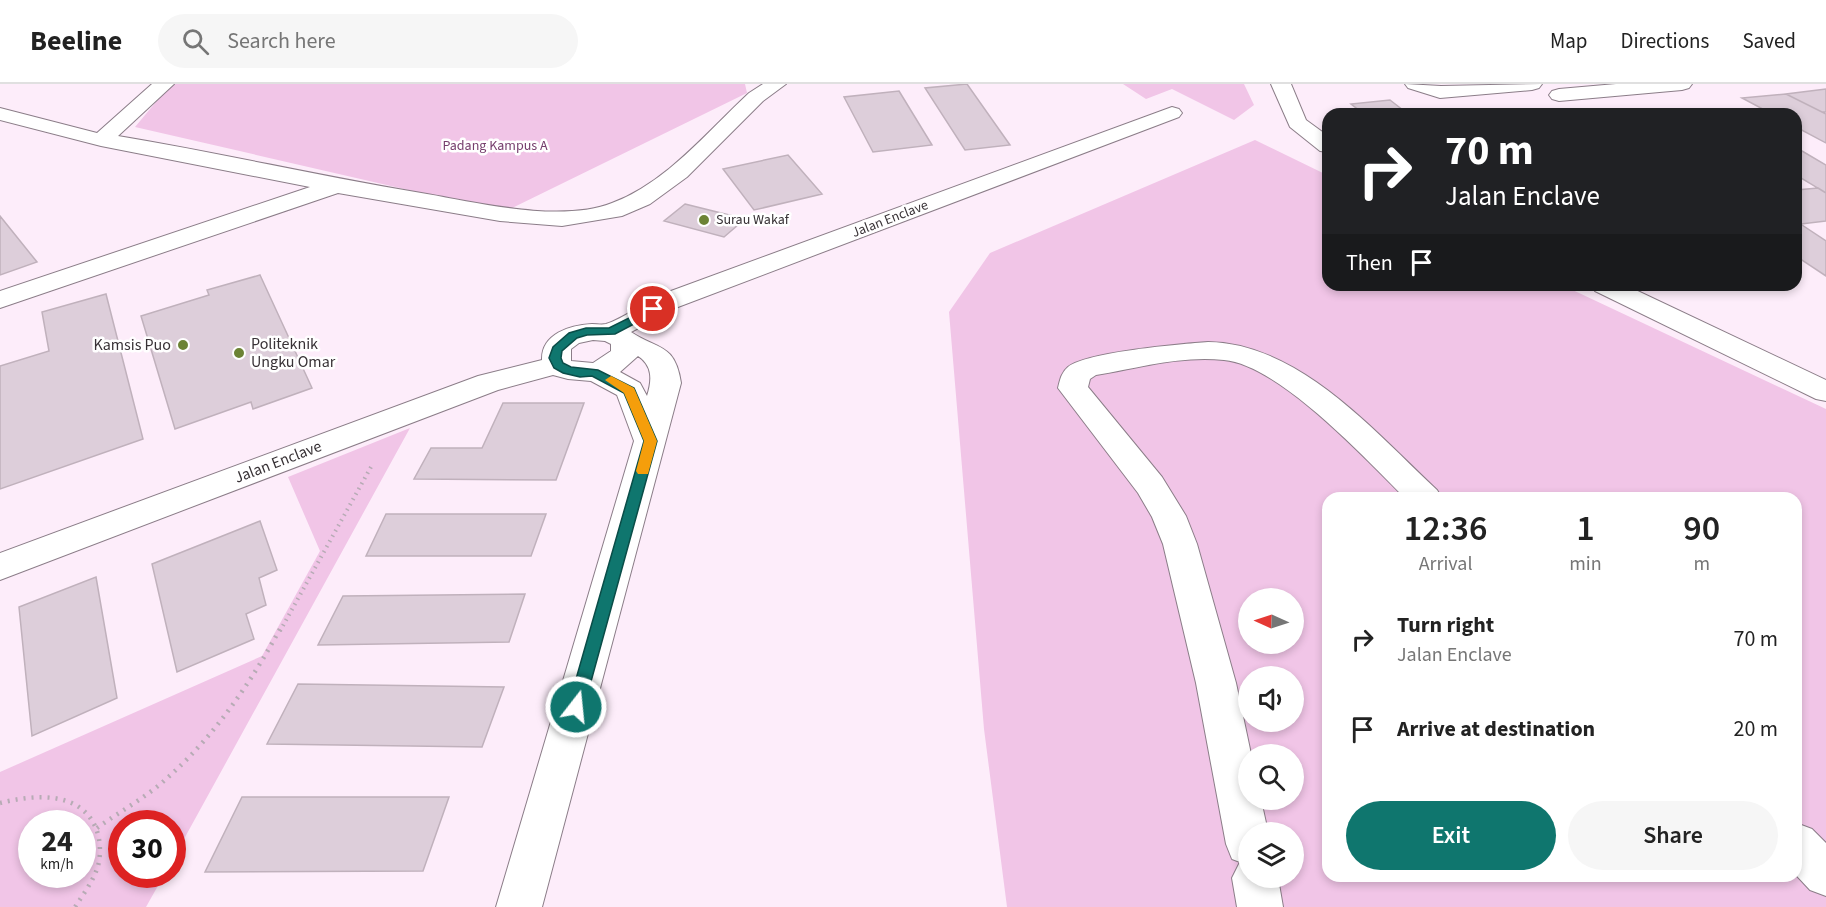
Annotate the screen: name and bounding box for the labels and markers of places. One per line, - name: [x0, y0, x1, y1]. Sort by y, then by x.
- place label: Surau Wakaf: [716, 210, 790, 230]
- marker: Surau Wakaf: [697, 213, 711, 227]
- pin: [627, 283, 678, 334]
- place label: Politeknik Ungku Omar: [251, 333, 336, 373]
- place label: Kamsis Puo: [93, 334, 171, 356]
- marker: Kamsis Puo: [176, 338, 190, 352]
- marker: Politeknik Ungku Omar: [232, 346, 246, 360]

